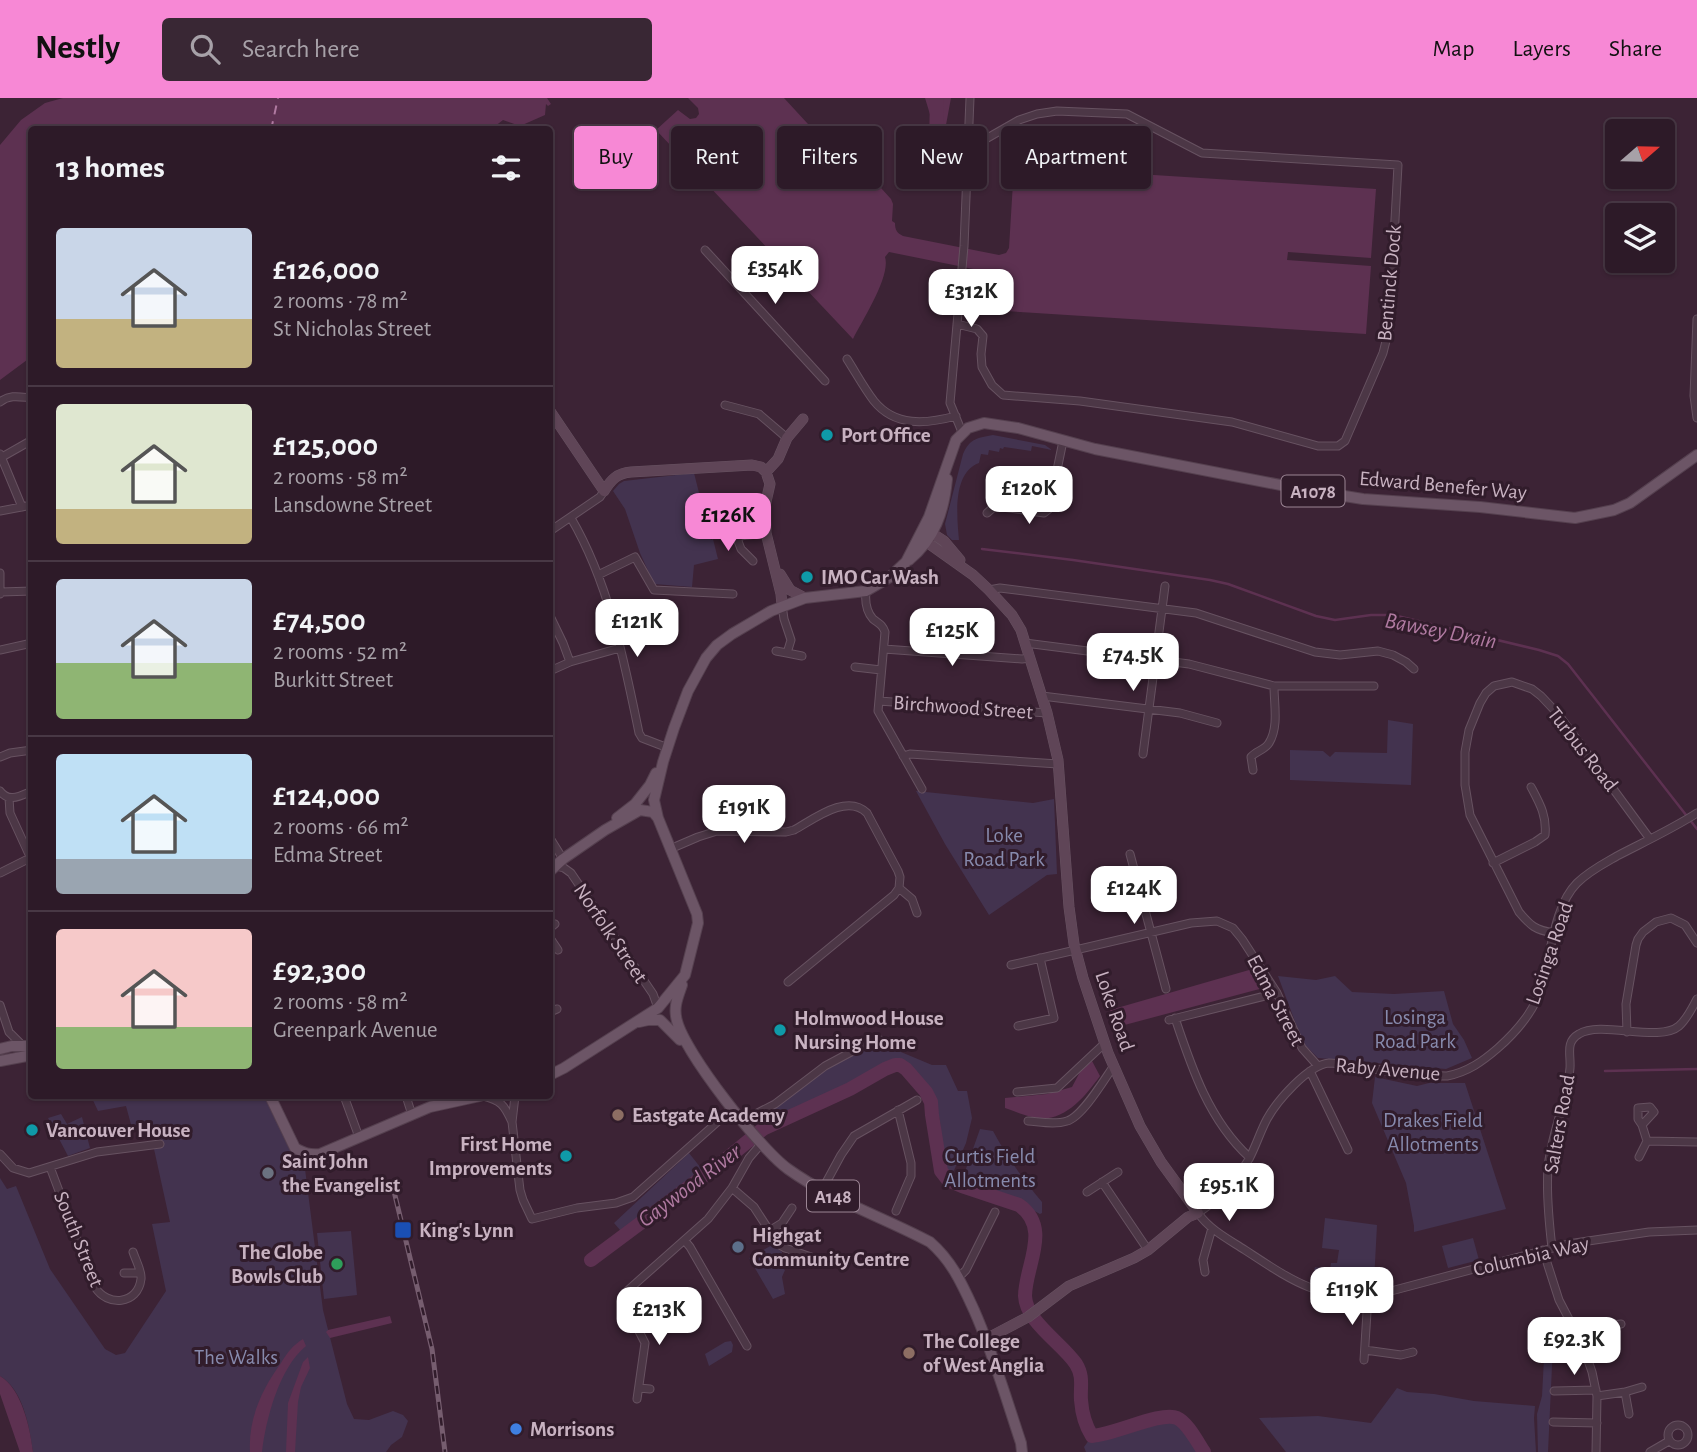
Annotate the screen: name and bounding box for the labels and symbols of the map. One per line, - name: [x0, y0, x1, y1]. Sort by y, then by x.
- north arrow: [1605, 119, 1675, 189]
- street label: Bentinck Dock: [1374, 224, 1405, 342]
- pin: £354K: [726, 246, 824, 306]
- pin: £312K: [922, 270, 1020, 329]
- place label: Port Office: [841, 425, 931, 446]
- marker: Port Office: [819, 427, 835, 443]
- pin: £120K: [980, 466, 1078, 526]
- street label: Edward Benefer Way: [1358, 468, 1528, 503]
- road number: A1078: [1282, 476, 1344, 506]
- pin: £126K: [679, 494, 777, 553]
- place label: IMO Car Wash: [821, 567, 939, 588]
- marker: IMO Car Wash: [799, 569, 815, 585]
- pin: £121K: [588, 600, 686, 659]
- pin: £125K: [903, 608, 1001, 668]
- water label: Bawsey Drain: [1383, 609, 1499, 654]
- pin: £74.5K: [1076, 634, 1190, 693]
- street label: Birchwood Street: [892, 692, 1034, 723]
- street label: Turbus Road: [1543, 703, 1622, 795]
- pin: £191K: [695, 786, 793, 845]
- park label: Loke Road Park: [963, 825, 1045, 870]
- pin: £124K: [1085, 866, 1183, 926]
- street label: Norfolk Street: [570, 880, 652, 987]
- street label: Losinga Road: [1522, 899, 1577, 1007]
- street label: Edma Street: [1243, 951, 1308, 1050]
- street label: Loke Road: [1091, 969, 1138, 1054]
- park label: Losinga Road Park: [1374, 1007, 1456, 1052]
- place label: Holmwood House Nursing Home: [794, 1008, 944, 1053]
- marker: Holmwood House Nursing Home: [772, 1022, 788, 1038]
- street label: Raby Avenue: [1335, 1054, 1441, 1085]
- street label: Salters Road: [1540, 1073, 1579, 1175]
- place label: Eastgate Academy: [632, 1105, 786, 1126]
- marker: Eastgate Academy: [610, 1107, 626, 1123]
- park label: Drakes Field Allotments: [1383, 1110, 1483, 1155]
- place label: Vancouver House: [46, 1120, 191, 1141]
- marker: Vancouver House: [24, 1122, 40, 1138]
- place label: First Home Improvements: [429, 1134, 552, 1179]
- water label: Gaywood River: [634, 1140, 746, 1232]
- park label: Curtis Field Allotments: [944, 1146, 1036, 1191]
- marker: First Home Improvements: [558, 1148, 574, 1164]
- place label: Saint John the Evangelist: [282, 1151, 400, 1196]
- pin: £95.1K: [1172, 1164, 1286, 1223]
- marker: Saint John the Evangelist: [260, 1165, 276, 1181]
- road number: A148: [807, 1180, 859, 1212]
- street label: South Street: [50, 1188, 107, 1290]
- marker: King's Lynn: [393, 1220, 413, 1240]
- place label: King's Lynn: [419, 1220, 514, 1241]
- place label: Highgat Community Centre: [752, 1225, 910, 1270]
- street label: Columbia Way: [1471, 1233, 1591, 1280]
- marker: Highgat Community Centre: [730, 1239, 746, 1255]
- place label: The Globe Bowls Club: [231, 1242, 323, 1287]
- marker: The Globe Bowls Club: [329, 1256, 345, 1272]
- pin: £119K: [1303, 1268, 1401, 1327]
- pin: £213K: [610, 1288, 708, 1347]
- pin: £92.3K: [1517, 1318, 1631, 1377]
- place label: The College of West Anglia: [923, 1331, 1044, 1376]
- marker: The College of West Anglia: [901, 1345, 917, 1361]
- park label: The Walks: [194, 1347, 278, 1368]
- place label: Morrisons: [530, 1419, 614, 1440]
- marker: Morrisons: [508, 1421, 524, 1437]

